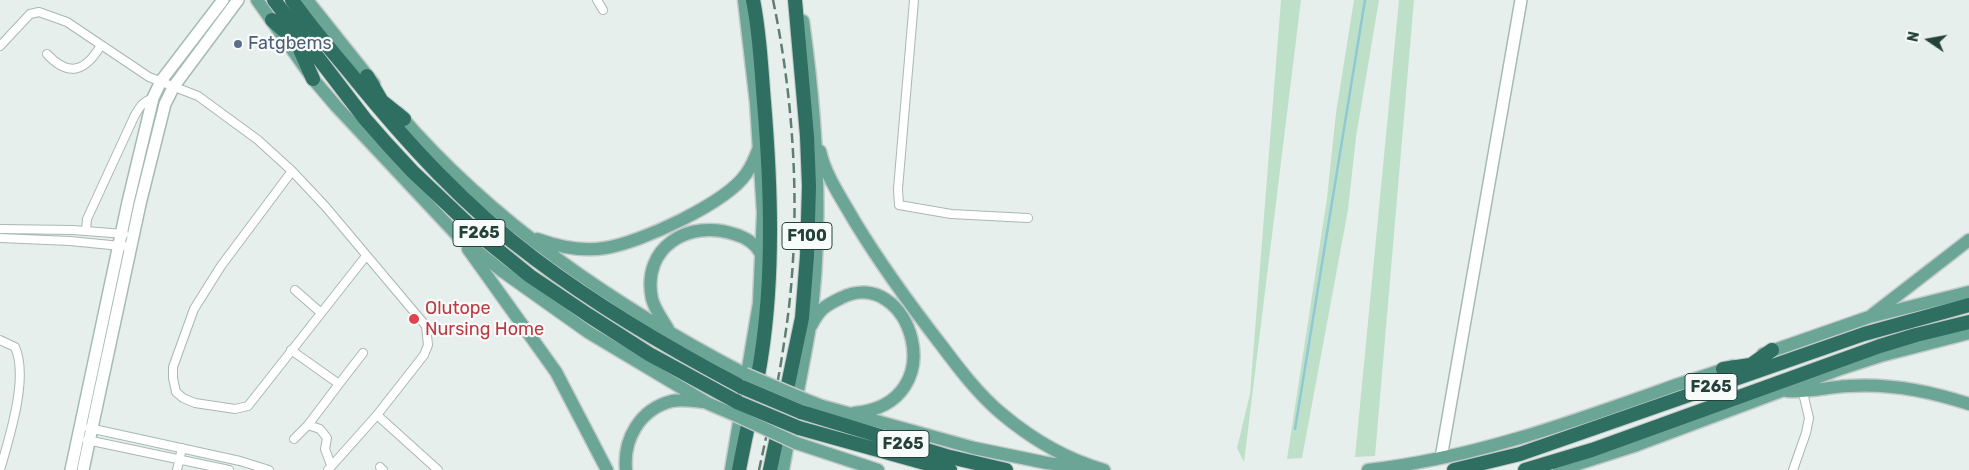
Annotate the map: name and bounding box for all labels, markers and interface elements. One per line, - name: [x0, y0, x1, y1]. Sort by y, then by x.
- north arrow: [1904, 15, 1954, 65]
- text: N: [1904, 30, 1923, 43]
- place label: Fatgbems: [248, 33, 332, 55]
- marker: Fatgbems: [232, 38, 244, 50]
- road number: F265: [453, 220, 505, 247]
- road number: F100: [782, 222, 832, 250]
- place label: Olutope Nursing Home: [425, 298, 544, 340]
- marker: Olutope Nursing Home: [407, 312, 421, 326]
- road number: F265: [1685, 374, 1737, 401]
- road number: F265: [877, 430, 929, 458]

